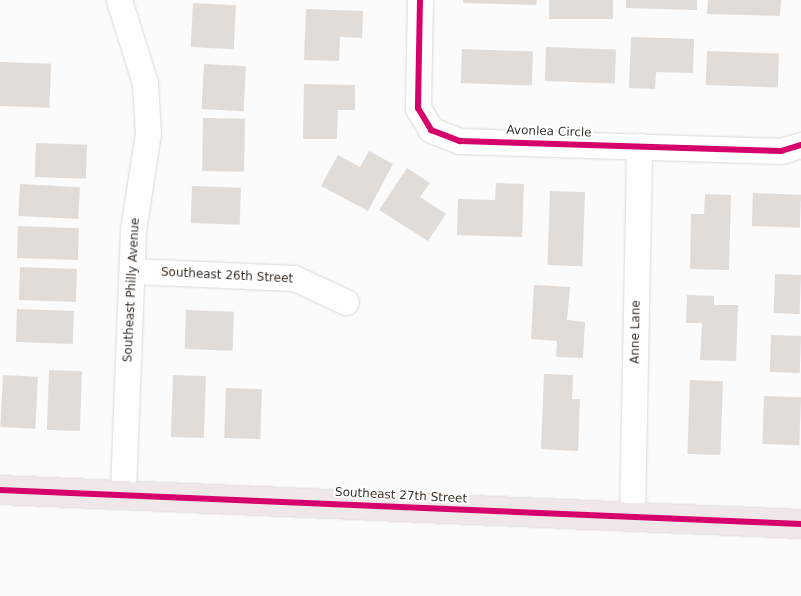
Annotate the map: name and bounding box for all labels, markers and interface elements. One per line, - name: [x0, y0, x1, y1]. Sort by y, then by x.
- street label: Avonlea Circle: [506, 123, 592, 141]
- street label: Southeast Philly Avenue: [121, 217, 143, 363]
- street label: Southeast 26th Street: [161, 265, 293, 287]
- street label: Anne Lane: [628, 300, 644, 364]
- street label: Southeast 27th Street: [335, 485, 467, 507]

